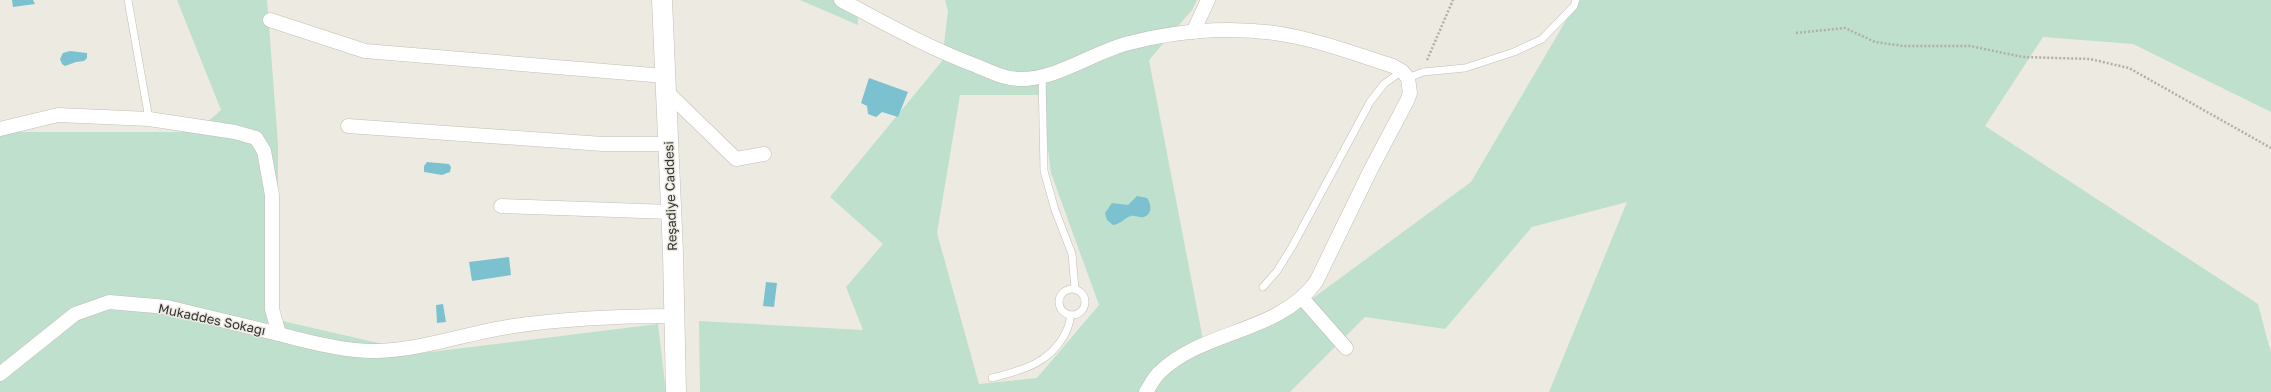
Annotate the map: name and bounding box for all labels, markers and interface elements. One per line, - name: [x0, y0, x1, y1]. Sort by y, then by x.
- street label: Reşadiye Caddesi: [660, 141, 680, 251]
- street label: Mukaddes Sokağı: [157, 300, 267, 338]

